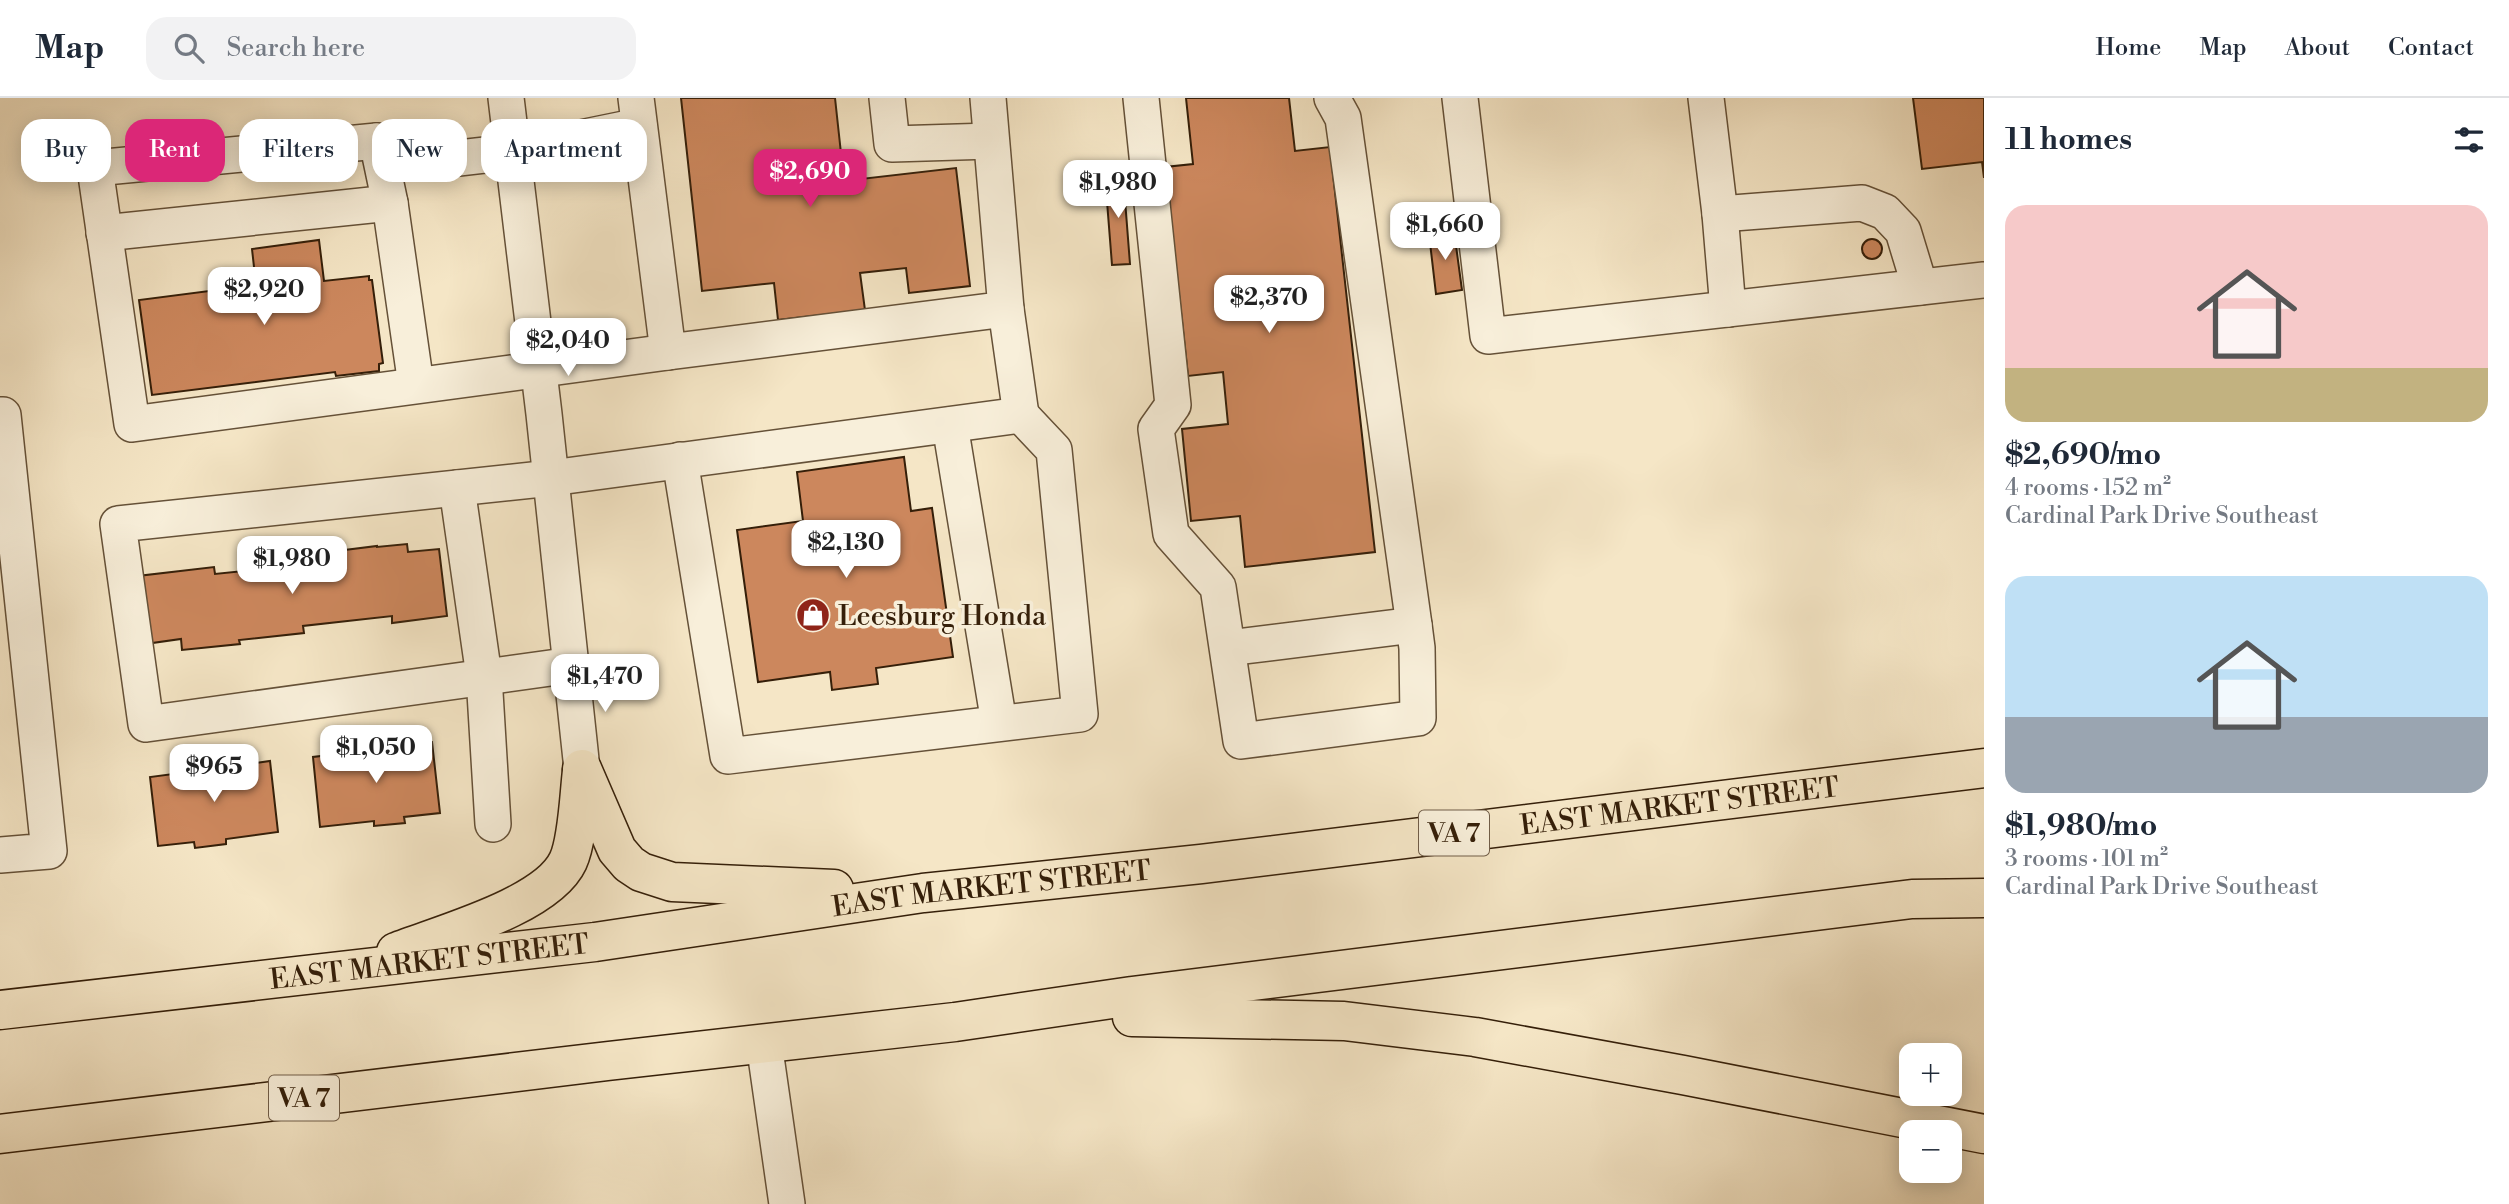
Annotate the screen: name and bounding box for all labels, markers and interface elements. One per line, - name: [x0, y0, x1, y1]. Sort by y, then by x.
- search box: [146, 17, 636, 80]
- text: Map: [35, 28, 104, 69]
- icon: search: [170, 29, 208, 67]
- text: Search here: [226, 32, 365, 64]
- text: Home: [2096, 33, 2161, 63]
- text: Map: [2199, 33, 2247, 63]
- text: About: [2285, 33, 2350, 63]
- text: Contact: [2388, 33, 2474, 63]
- chip: Buy: [21, 119, 111, 182]
- chip: Rent: [125, 119, 225, 182]
- chip: Filters: [239, 119, 358, 182]
- chip: New: [372, 119, 467, 182]
- chip: Apartment: [481, 119, 647, 182]
- text: 11 homes: [2005, 121, 2132, 159]
- icon: filters: [2450, 121, 2488, 159]
- pin: $2,690: [753, 150, 867, 209]
- text: $2,690: [770, 158, 850, 186]
- pin: $1,980: [1061, 160, 1175, 220]
- text: $1,980: [1079, 169, 1157, 197]
- pin: $1,660: [1388, 202, 1502, 262]
- text: $1,660: [1406, 211, 1484, 239]
- icon: home: [2184, 251, 2310, 377]
- pin: $2,920: [207, 268, 321, 327]
- pin: $2,370: [1212, 275, 1326, 335]
- text: $2,920: [224, 276, 304, 304]
- text: $2,370: [1230, 284, 1308, 312]
- pin: $2,040: [511, 318, 625, 378]
- text: $2,040: [526, 327, 610, 355]
- text: $2,690/mo: [2005, 436, 2161, 474]
- text: 4 rooms · 152 m²: [2005, 474, 2171, 502]
- text: Cardinal Park Drive Southeast: [2005, 502, 2319, 530]
- pin: $2,130: [789, 520, 903, 580]
- text: $2,130: [807, 529, 885, 557]
- pin: $1,980: [235, 536, 349, 596]
- text: $1,980: [253, 545, 331, 573]
- shop icon: Leesburg Honda: [794, 596, 832, 634]
- place label: Leesburg Honda: [838, 599, 1047, 634]
- icon: home: [2184, 622, 2310, 748]
- pin: $1,470: [548, 654, 662, 714]
- text: $1,470: [567, 663, 643, 691]
- pin: $1,050: [319, 726, 433, 785]
- text: $1,050: [336, 734, 416, 762]
- pin: $965: [173, 744, 255, 804]
- text: $965: [186, 753, 242, 781]
- street label: EAST MARKET STREET: [1518, 770, 1841, 844]
- text: $1,980/mo: [2005, 807, 2157, 845]
- road number: VA 7: [1419, 810, 1489, 856]
- text: 3 rooms · 101 m²: [2005, 845, 2168, 873]
- street label: EAST MARKET STREET: [830, 853, 1153, 925]
- text: Cardinal Park Drive Southeast: [2005, 873, 2319, 901]
- street label: EAST MARKET STREET: [268, 927, 591, 998]
- map controls: [1899, 1043, 1962, 1183]
- button: +: [1899, 1043, 1962, 1106]
- road number: VA 7: [269, 1076, 339, 1121]
- button: −: [1899, 1120, 1962, 1183]

